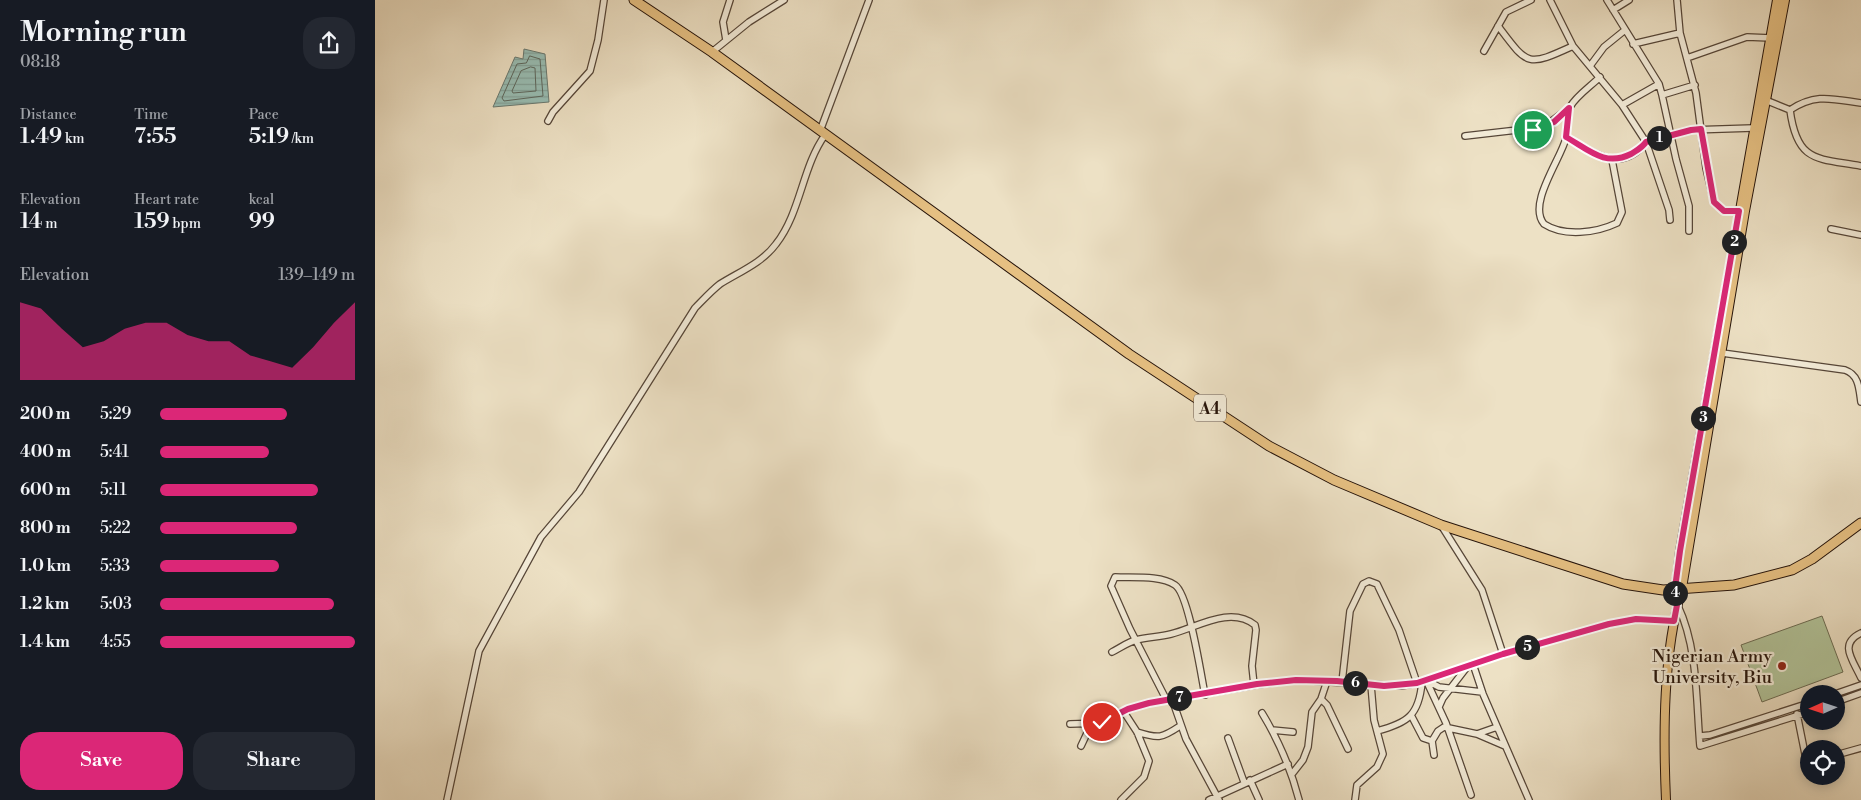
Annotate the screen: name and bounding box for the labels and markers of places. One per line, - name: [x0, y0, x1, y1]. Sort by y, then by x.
- pin: [1512, 109, 1554, 151]
- pin: 1: [1647, 126, 1671, 150]
- pin: 2: [1721, 230, 1747, 254]
- pin: 3: [1691, 406, 1715, 430]
- pin: 4: [1663, 580, 1687, 606]
- pin: 5: [1515, 634, 1539, 660]
- place label: Nigerian Army University, Biu: [1652, 645, 1773, 689]
- marker: Nigerian Army University, Biu: [1776, 660, 1788, 672]
- pin: 6: [1343, 670, 1367, 696]
- pin: 7: [1167, 686, 1191, 710]
- pin: [1081, 701, 1123, 743]

